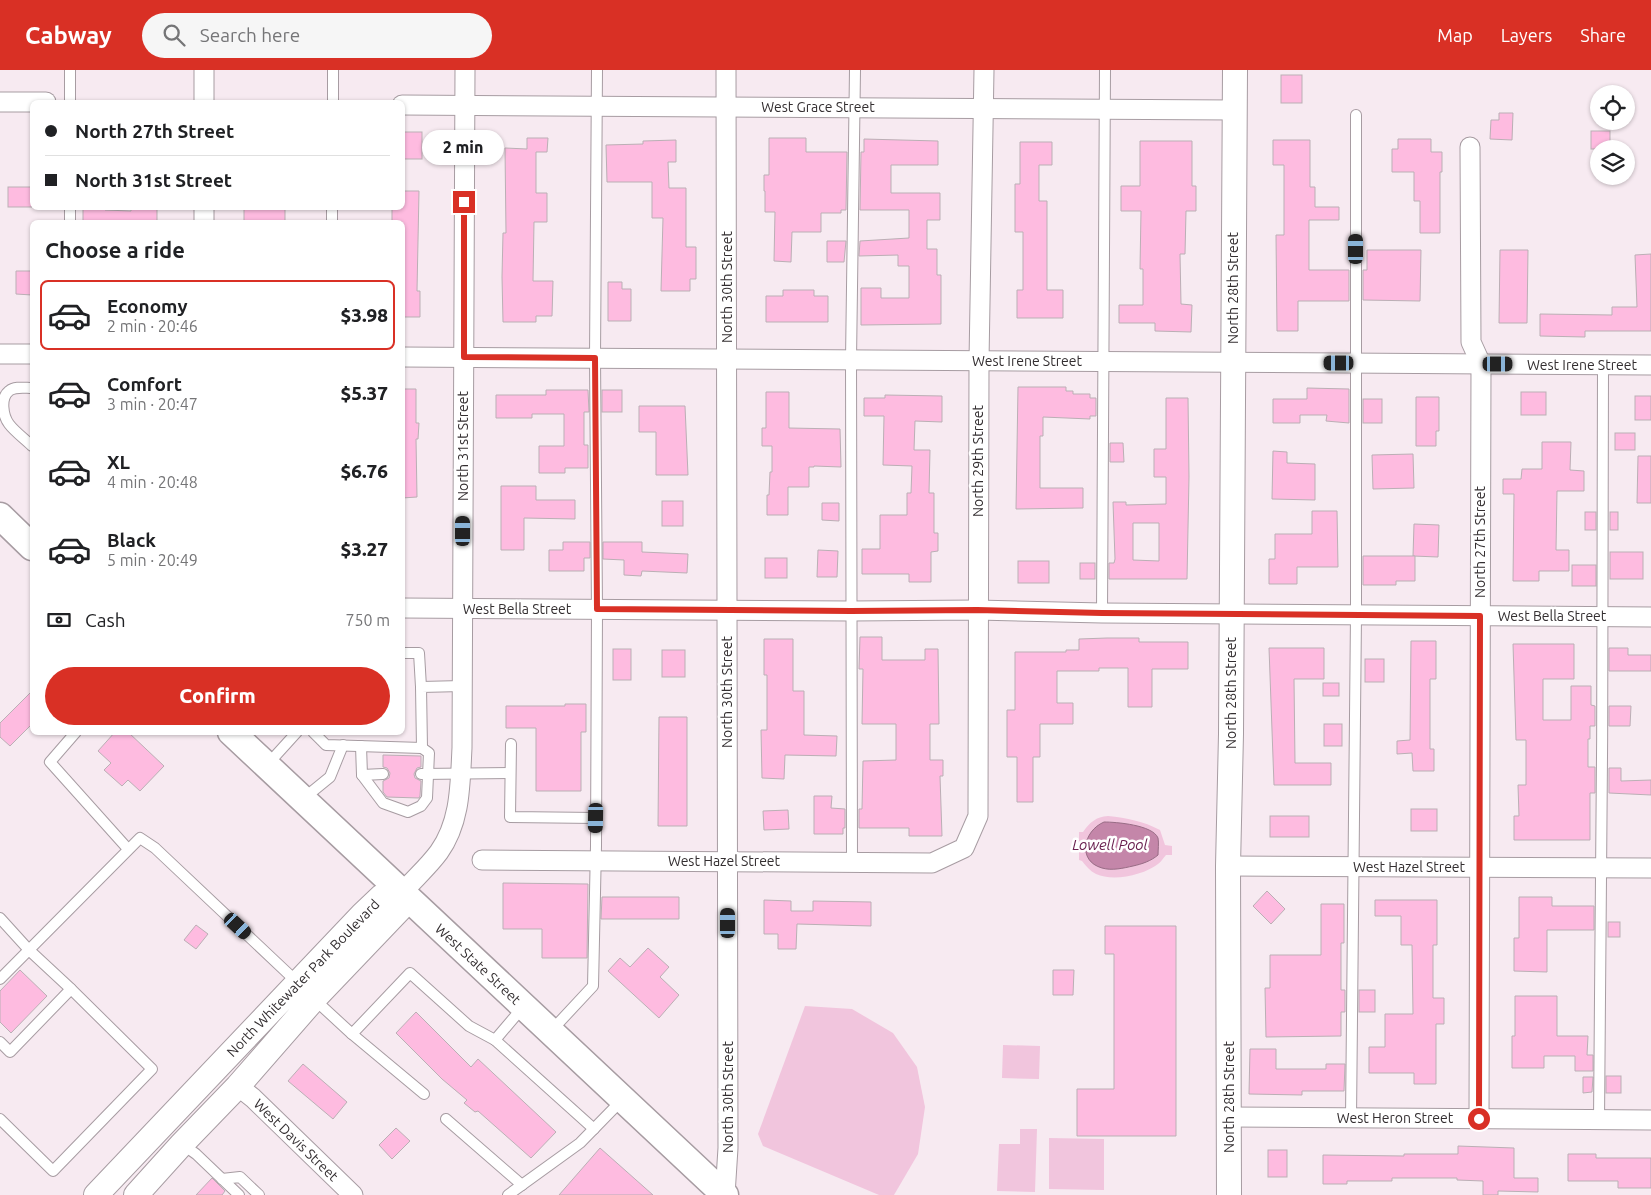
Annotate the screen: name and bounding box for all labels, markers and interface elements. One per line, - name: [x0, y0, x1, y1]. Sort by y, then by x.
- search box: [142, 13, 492, 58]
- icon: search: [160, 21, 188, 49]
- text: Cabway: [25, 22, 112, 49]
- text: Search here: [200, 24, 300, 46]
- text: Map: [1437, 25, 1473, 45]
- text: Layers: [1501, 25, 1552, 45]
- text: Share: [1580, 25, 1626, 45]
- map controls: [1590, 85, 1635, 185]
- button: locate: [1590, 85, 1635, 130]
- street label: West Grace Street: [761, 99, 875, 115]
- text: North 27th Street: [75, 120, 234, 142]
- callout: 2 min: [423, 129, 505, 164]
- text: 2 min: [443, 138, 483, 156]
- button: layers: [1590, 140, 1635, 185]
- text: North 31st Street: [75, 169, 232, 191]
- route end: [453, 191, 475, 213]
- street label: North 30th Street: [719, 231, 735, 343]
- street label: North 28th Street: [1225, 232, 1241, 344]
- car: [1348, 234, 1363, 264]
- text: Choose a ride: [45, 237, 185, 262]
- icon: car: [47, 293, 92, 338]
- text: Economy: [107, 295, 188, 317]
- text: $3.98: [340, 304, 388, 326]
- text: 2 min · 20:46: [107, 317, 198, 335]
- street label: West Irene Street: [972, 353, 1082, 369]
- car: [1324, 356, 1354, 371]
- car: [1483, 357, 1513, 372]
- street label: West Irene Street: [1527, 357, 1637, 373]
- icon: car: [47, 371, 92, 416]
- text: Comfort: [107, 373, 182, 395]
- text: $5.37: [340, 382, 388, 404]
- street label: North 31st Street: [455, 391, 471, 501]
- text: 3 min · 20:47: [107, 395, 198, 413]
- street label: North 29th Street: [970, 405, 986, 517]
- icon: car: [47, 449, 92, 494]
- text: XL: [107, 451, 130, 473]
- text: $6.76: [340, 460, 388, 482]
- text: 4 min · 20:48: [107, 473, 198, 491]
- street label: North 27th Street: [1472, 486, 1488, 598]
- car: [455, 516, 470, 546]
- icon: car: [47, 527, 92, 572]
- text: Black: [107, 529, 156, 551]
- text: $3.27: [340, 538, 388, 560]
- text: 5 min · 20:49: [107, 551, 198, 569]
- street label: West Bella Street: [463, 601, 572, 617]
- icon: cash: [45, 606, 73, 634]
- street label: West Bella Street: [1498, 608, 1607, 624]
- text: Cash: [85, 609, 126, 631]
- text: 750 m: [345, 611, 390, 629]
- street label: North 30th Street: [719, 636, 735, 748]
- street label: North 28th Street: [1223, 637, 1239, 749]
- button: Confirm: [45, 667, 390, 725]
- car: [588, 803, 603, 833]
- water label: Lowell Pool: [1072, 836, 1148, 853]
- street label: West Hazel Street: [668, 853, 781, 869]
- street label: West Hazel Street: [1353, 859, 1466, 875]
- street label: North Whitewater Park Boulevard: [223, 896, 383, 1060]
- car: [720, 908, 735, 938]
- car: [221, 910, 254, 942]
- street label: West State Street: [432, 920, 524, 1008]
- street label: North 30th Street: [720, 1041, 736, 1153]
- street label: North 28th Street: [1221, 1041, 1237, 1153]
- street label: West Davis Street: [251, 1096, 342, 1185]
- route start: [1468, 1108, 1490, 1130]
- street label: West Heron Street: [1337, 1110, 1454, 1126]

